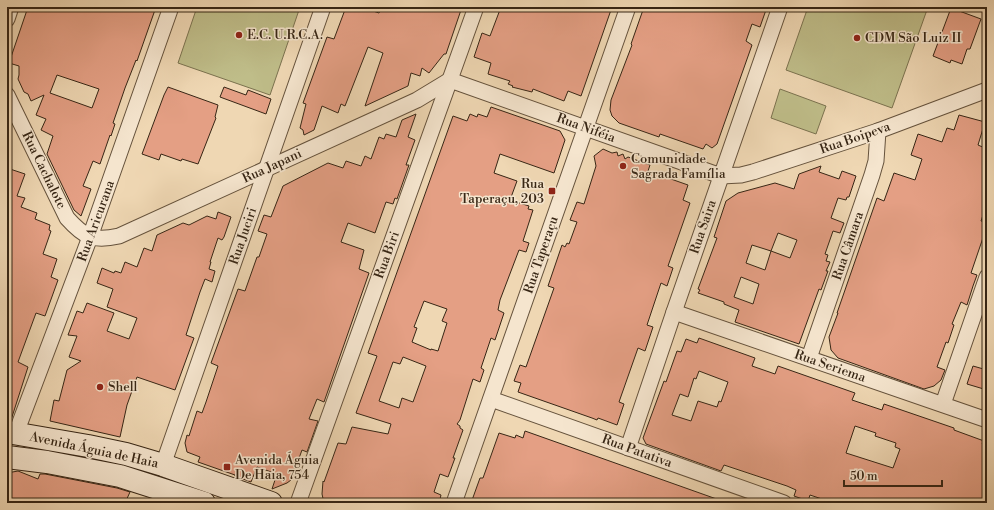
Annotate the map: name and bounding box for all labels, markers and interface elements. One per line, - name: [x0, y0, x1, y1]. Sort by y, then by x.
- place label: E.C. U.R.C.A.: [247, 27, 323, 43]
- marker: E.C. U.R.C.A.: [234, 30, 244, 40]
- place label: CDM São Luiz II: [865, 30, 961, 46]
- marker: CDM São Luiz II: [852, 33, 862, 43]
- street label: Rua Niféia: [554, 110, 618, 146]
- street label: Rua Boipeva: [818, 118, 893, 158]
- street label: Rua Cachalote: [18, 129, 70, 212]
- street label: Rua Japani: [240, 145, 304, 187]
- place label: Comunidade Sagrada Família: [631, 151, 726, 182]
- marker: Comunidade Sagrada Família: [618, 161, 628, 171]
- place label: Rua Taperaçu, 203: [460, 176, 544, 207]
- street label: Rua Aricurana: [74, 178, 118, 264]
- marker: Rua Taperaçu, 203: [547, 186, 557, 196]
- street label: Rua Saira: [686, 197, 720, 256]
- street label: Rua Juciri: [226, 205, 260, 267]
- street label: Rua Câmara: [829, 209, 867, 282]
- street label: Rua Taperaçu: [520, 214, 562, 296]
- street label: Rua Biri: [371, 229, 403, 281]
- street label: Rua Seriema: [792, 346, 868, 386]
- place label: Shell: [108, 379, 138, 395]
- marker: Shell: [95, 382, 105, 392]
- street label: Avenida Águia de Haia: [27, 427, 160, 472]
- street label: Rua Patativa: [600, 431, 675, 471]
- place label: Avenida Águia De Haia, 754: [234, 451, 320, 483]
- marker: Avenida Águia De Haia, 754: [222, 462, 232, 472]
- scale bar: [844, 462, 942, 488]
- text: 50 m: [850, 469, 878, 484]

